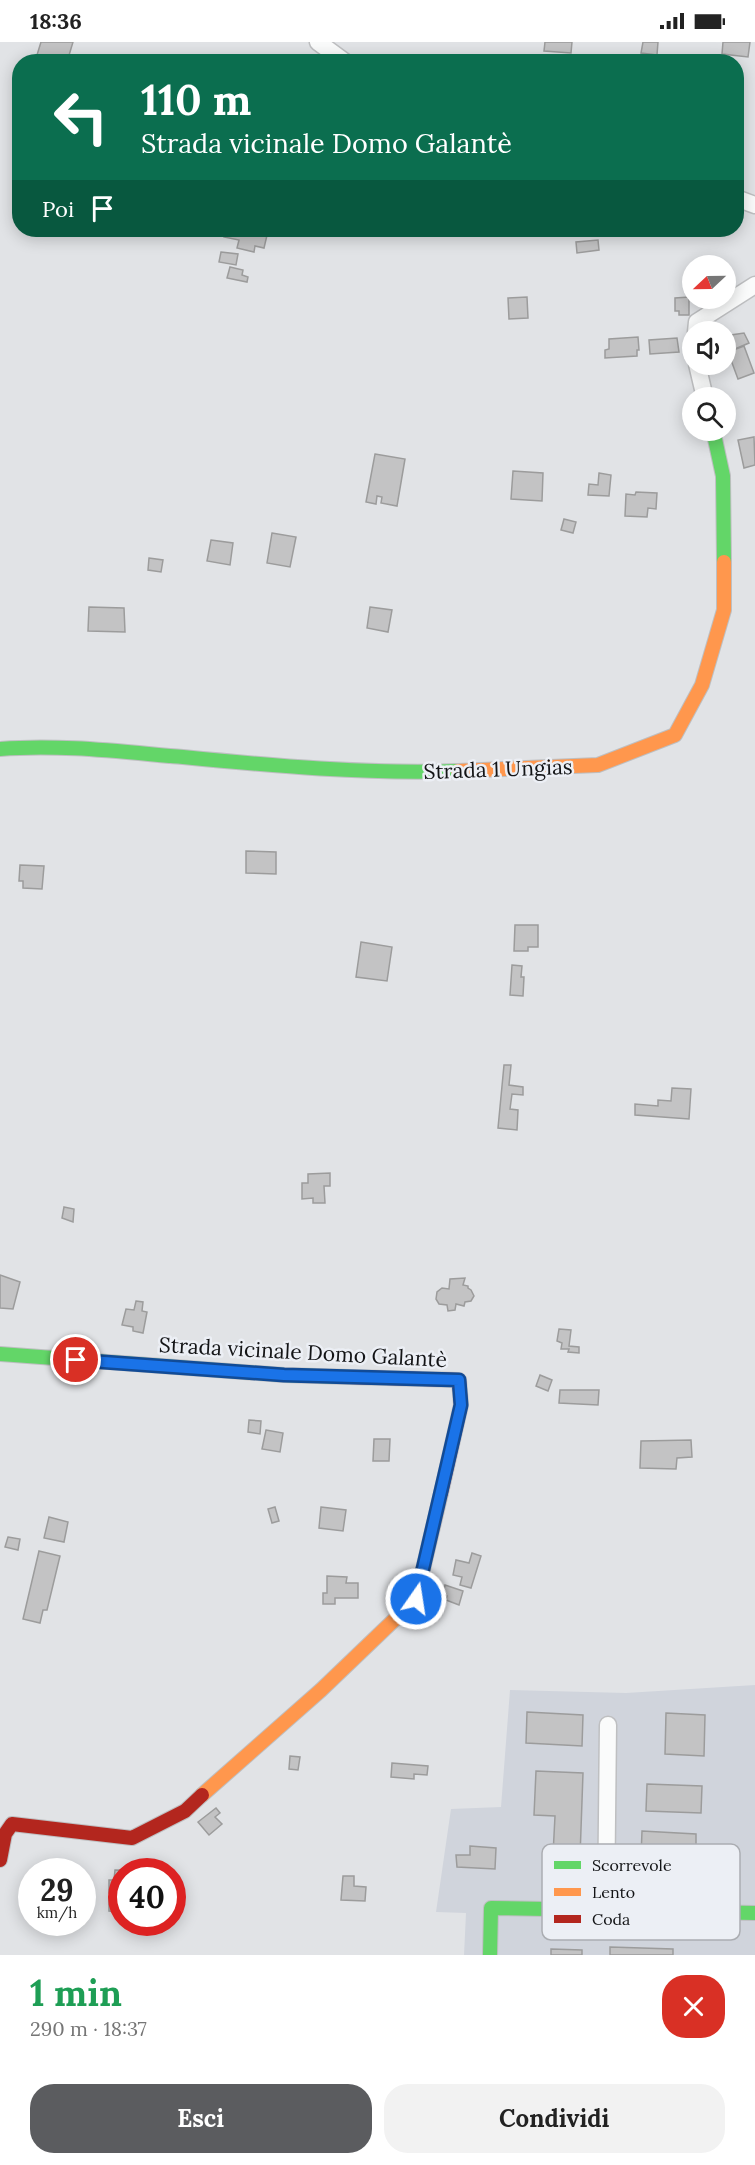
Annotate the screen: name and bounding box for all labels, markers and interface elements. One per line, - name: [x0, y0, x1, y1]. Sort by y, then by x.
- text: 18:36: [30, 7, 82, 35]
- text: 110 m: [141, 73, 252, 127]
- icon: left: [42, 78, 120, 156]
- text: Strada vicinale Domo Galantè: [141, 126, 512, 160]
- icon: arrive: [86, 192, 119, 225]
- text: Poi: [42, 195, 74, 223]
- north arrow: [682, 255, 736, 309]
- map controls: [682, 255, 736, 441]
- button: sound: [682, 321, 736, 375]
- button: search: [682, 387, 736, 441]
- street label: Strada 1 Ungias: [423, 753, 573, 785]
- street label: Strada vicinale Domo Galantè: [158, 1331, 448, 1373]
- pin: [50, 1334, 101, 1385]
- icon: arrive: [59, 1343, 92, 1376]
- position arrow: [384, 1567, 448, 1631]
- legend: [542, 1844, 740, 1940]
- text: Scorrevole: [592, 1855, 672, 1875]
- speed limit sign: 40: [108, 1858, 186, 1936]
- text: 29: [40, 1871, 74, 1909]
- text: Lento: [592, 1882, 635, 1902]
- text: km/h: [37, 1903, 77, 1922]
- text: Coda: [592, 1909, 630, 1929]
- text: 1 min: [30, 1970, 122, 2016]
- button: close: [662, 1975, 725, 2038]
- text: 290 m · 18:37: [30, 2016, 147, 2041]
- button: Esci: [30, 2084, 372, 2153]
- button: Condividi: [384, 2084, 725, 2153]

